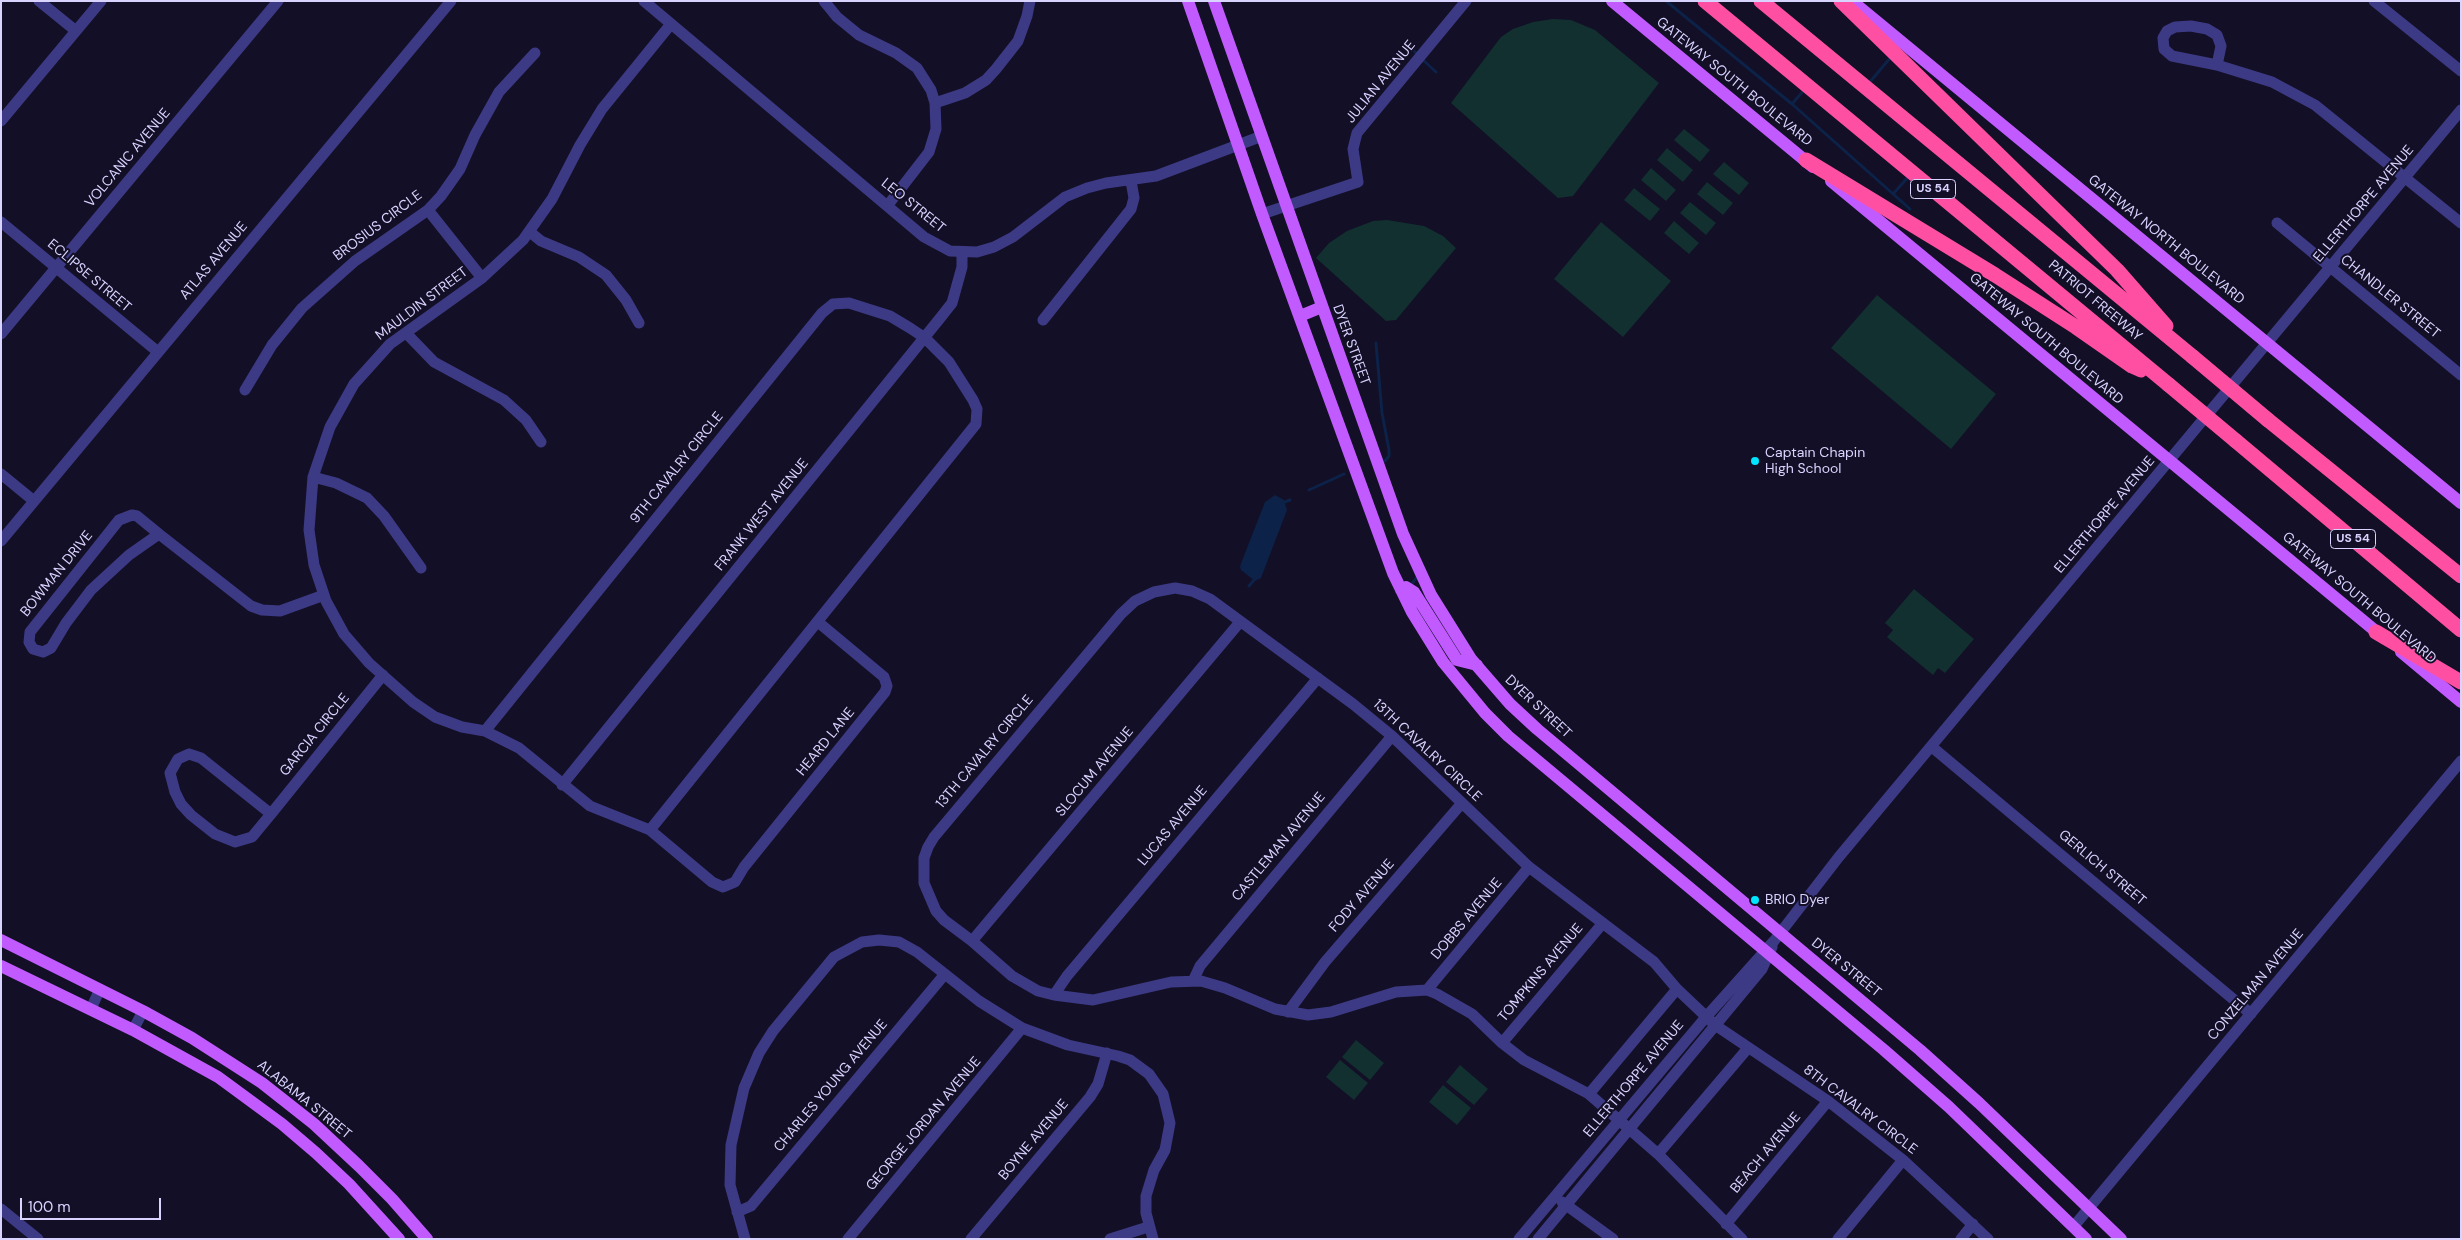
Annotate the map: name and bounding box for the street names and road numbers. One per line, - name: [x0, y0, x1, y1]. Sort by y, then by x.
- street label: GATEWAY SOUTH BOULEVARD: [1653, 14, 1815, 150]
- street label: JULIAN AVENUE: [1343, 37, 1419, 127]
- street label: VOLCANIC AVENUE: [82, 105, 174, 211]
- street label: ELLERTHORPE AVENUE: [2310, 142, 2418, 266]
- street label: GATEWAY NORTH BOULEVARD: [2084, 172, 2248, 308]
- street label: LEO STREET: [878, 175, 948, 237]
- road number: US 54: [1910, 180, 1956, 198]
- street label: BROSIUS CIRCLE: [330, 187, 426, 265]
- street label: ATLAS AVENUE: [177, 219, 251, 303]
- street label: ECLIPSE STREET: [44, 236, 134, 316]
- street label: CHANDLER STREET: [2337, 252, 2443, 342]
- street label: PATRIOT FREEWAY: [2045, 257, 2145, 345]
- street label: MAULDIN STREET: [373, 264, 471, 344]
- street label: GATEWAY SOUTH BOULEVARD: [1966, 270, 2126, 408]
- street label: DYER STREET: [1329, 302, 1373, 388]
- street label: 9TH CAVALRY CIRCLE: [627, 409, 727, 527]
- street label: ELLERTHORPE AVENUE: [2051, 453, 2159, 577]
- street label: FRANK WEST AVENUE: [712, 455, 812, 575]
- street label: BOWMAN DRIVE: [17, 528, 97, 620]
- street label: GATEWAY SOUTH BOULEVARD: [2279, 529, 2439, 667]
- road number: US 54: [2330, 530, 2376, 548]
- street label: DYER STREET: [1501, 672, 1575, 742]
- street label: GARCIA CIRCLE: [277, 690, 353, 780]
- street label: 13TH CAVALRY CIRCLE: [933, 692, 1037, 812]
- street label: 13TH CAVALRY CIRCLE: [1369, 696, 1485, 806]
- street label: HEARD LANE: [793, 705, 859, 779]
- street label: SLOCUM AVENUE: [1053, 724, 1137, 820]
- street label: LUCAS AVENUE: [1135, 783, 1211, 869]
- street label: CASTLEMAN AVENUE: [1229, 789, 1329, 905]
- street label: GERLICH STREET: [2055, 827, 2149, 909]
- street label: FODY AVENUE: [1326, 856, 1398, 936]
- street label: DOBBS AVENUE: [1428, 875, 1506, 963]
- street label: TOMPKINS AVENUE: [1495, 920, 1587, 1026]
- street label: CONZELMAN AVENUE: [2205, 926, 2307, 1044]
- street label: DYER STREET: [1808, 935, 1884, 1001]
- street label: CHARLES YOUNG AVENUE: [771, 1016, 891, 1156]
- street label: ELLERTHORPE AVENUE: [1580, 1017, 1688, 1141]
- street label: GEORGE JORDAN AVENUE: [863, 1054, 985, 1194]
- street label: ALABAMA STREET: [254, 1057, 354, 1143]
- street label: 8TH CAVALRY CIRCLE: [1800, 1062, 1920, 1158]
- street label: BOYNE AVENUE: [995, 1096, 1073, 1184]
- street label: BEACH AVENUE: [1727, 1109, 1805, 1197]

